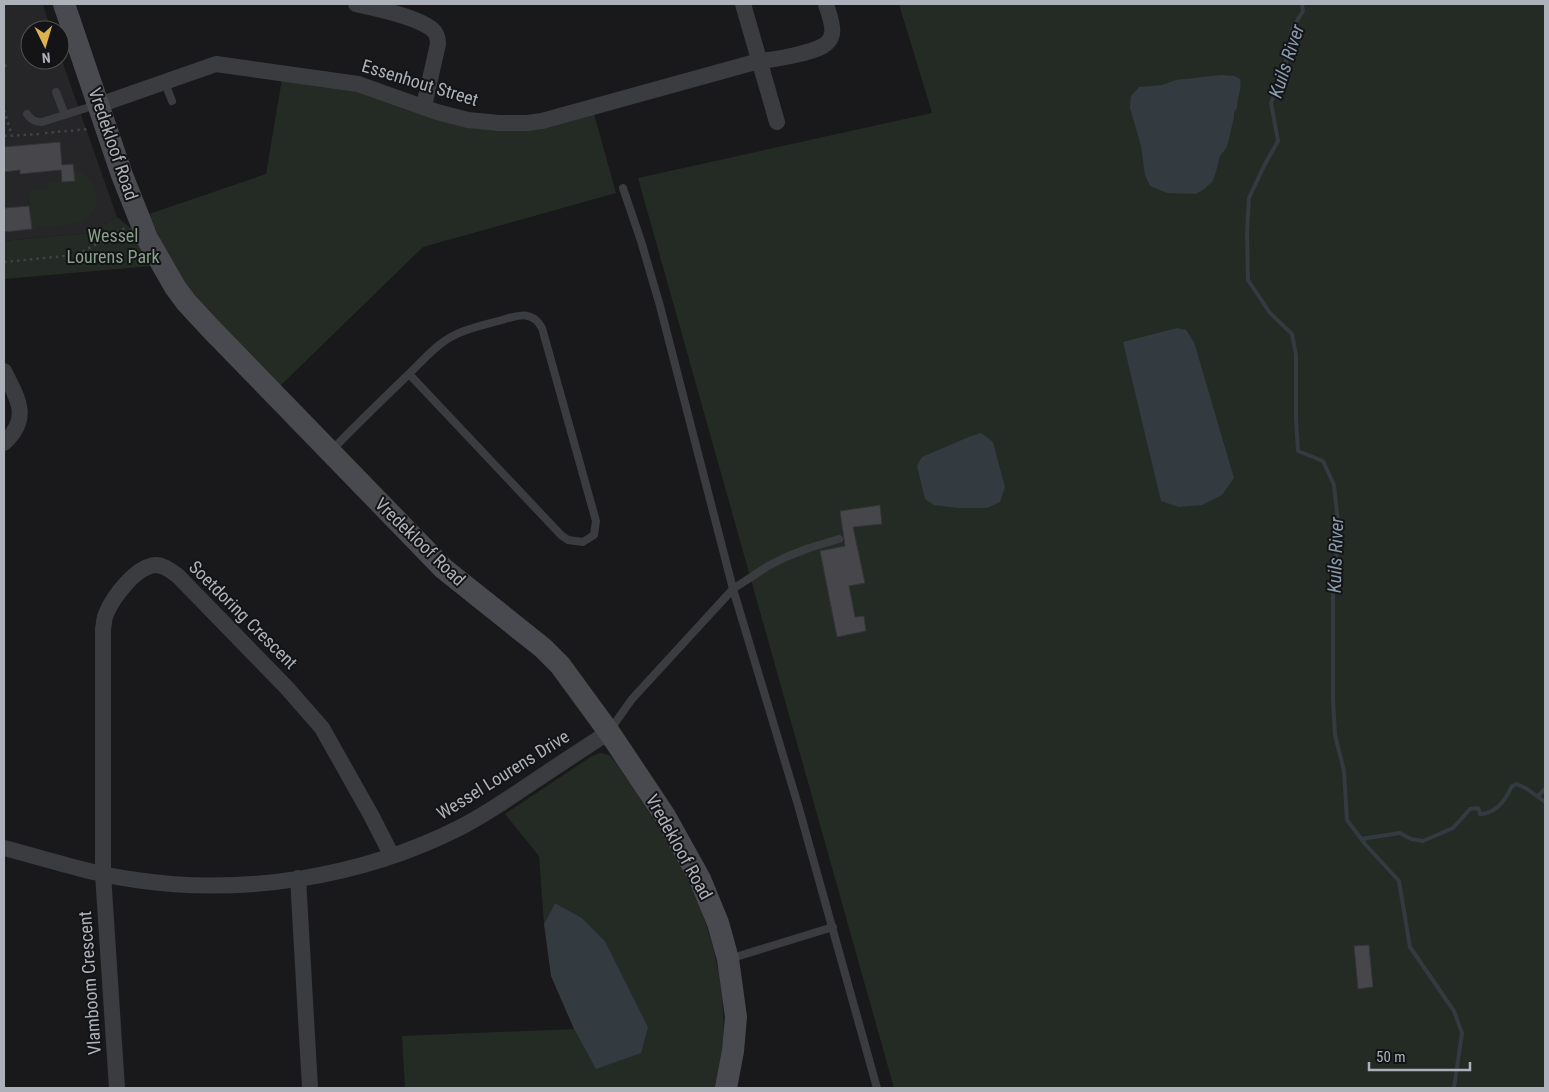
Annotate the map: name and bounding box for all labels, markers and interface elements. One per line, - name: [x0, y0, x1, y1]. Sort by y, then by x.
- north arrow: [20, 20, 70, 70]
- water label: Kuils River: [1264, 21, 1309, 101]
- text: N: [41, 50, 51, 66]
- street label: Essenhout Street: [359, 55, 481, 110]
- street label: Vredekloof Road: [84, 85, 142, 203]
- park label: Wessel Lourens Park: [66, 225, 160, 267]
- street label: Vredekloof Road: [371, 493, 470, 590]
- water label: Kuils River: [1323, 516, 1348, 593]
- street label: Soetdoring Crescent: [185, 556, 302, 673]
- street label: Wessel Lourens Drive: [433, 725, 573, 824]
- street label: Vredekloof Road: [642, 790, 717, 903]
- street label: Vlamboom Crescent: [74, 910, 105, 1056]
- scale bar: [1369, 1040, 1470, 1072]
- text: 50 m: [1376, 1048, 1406, 1066]

